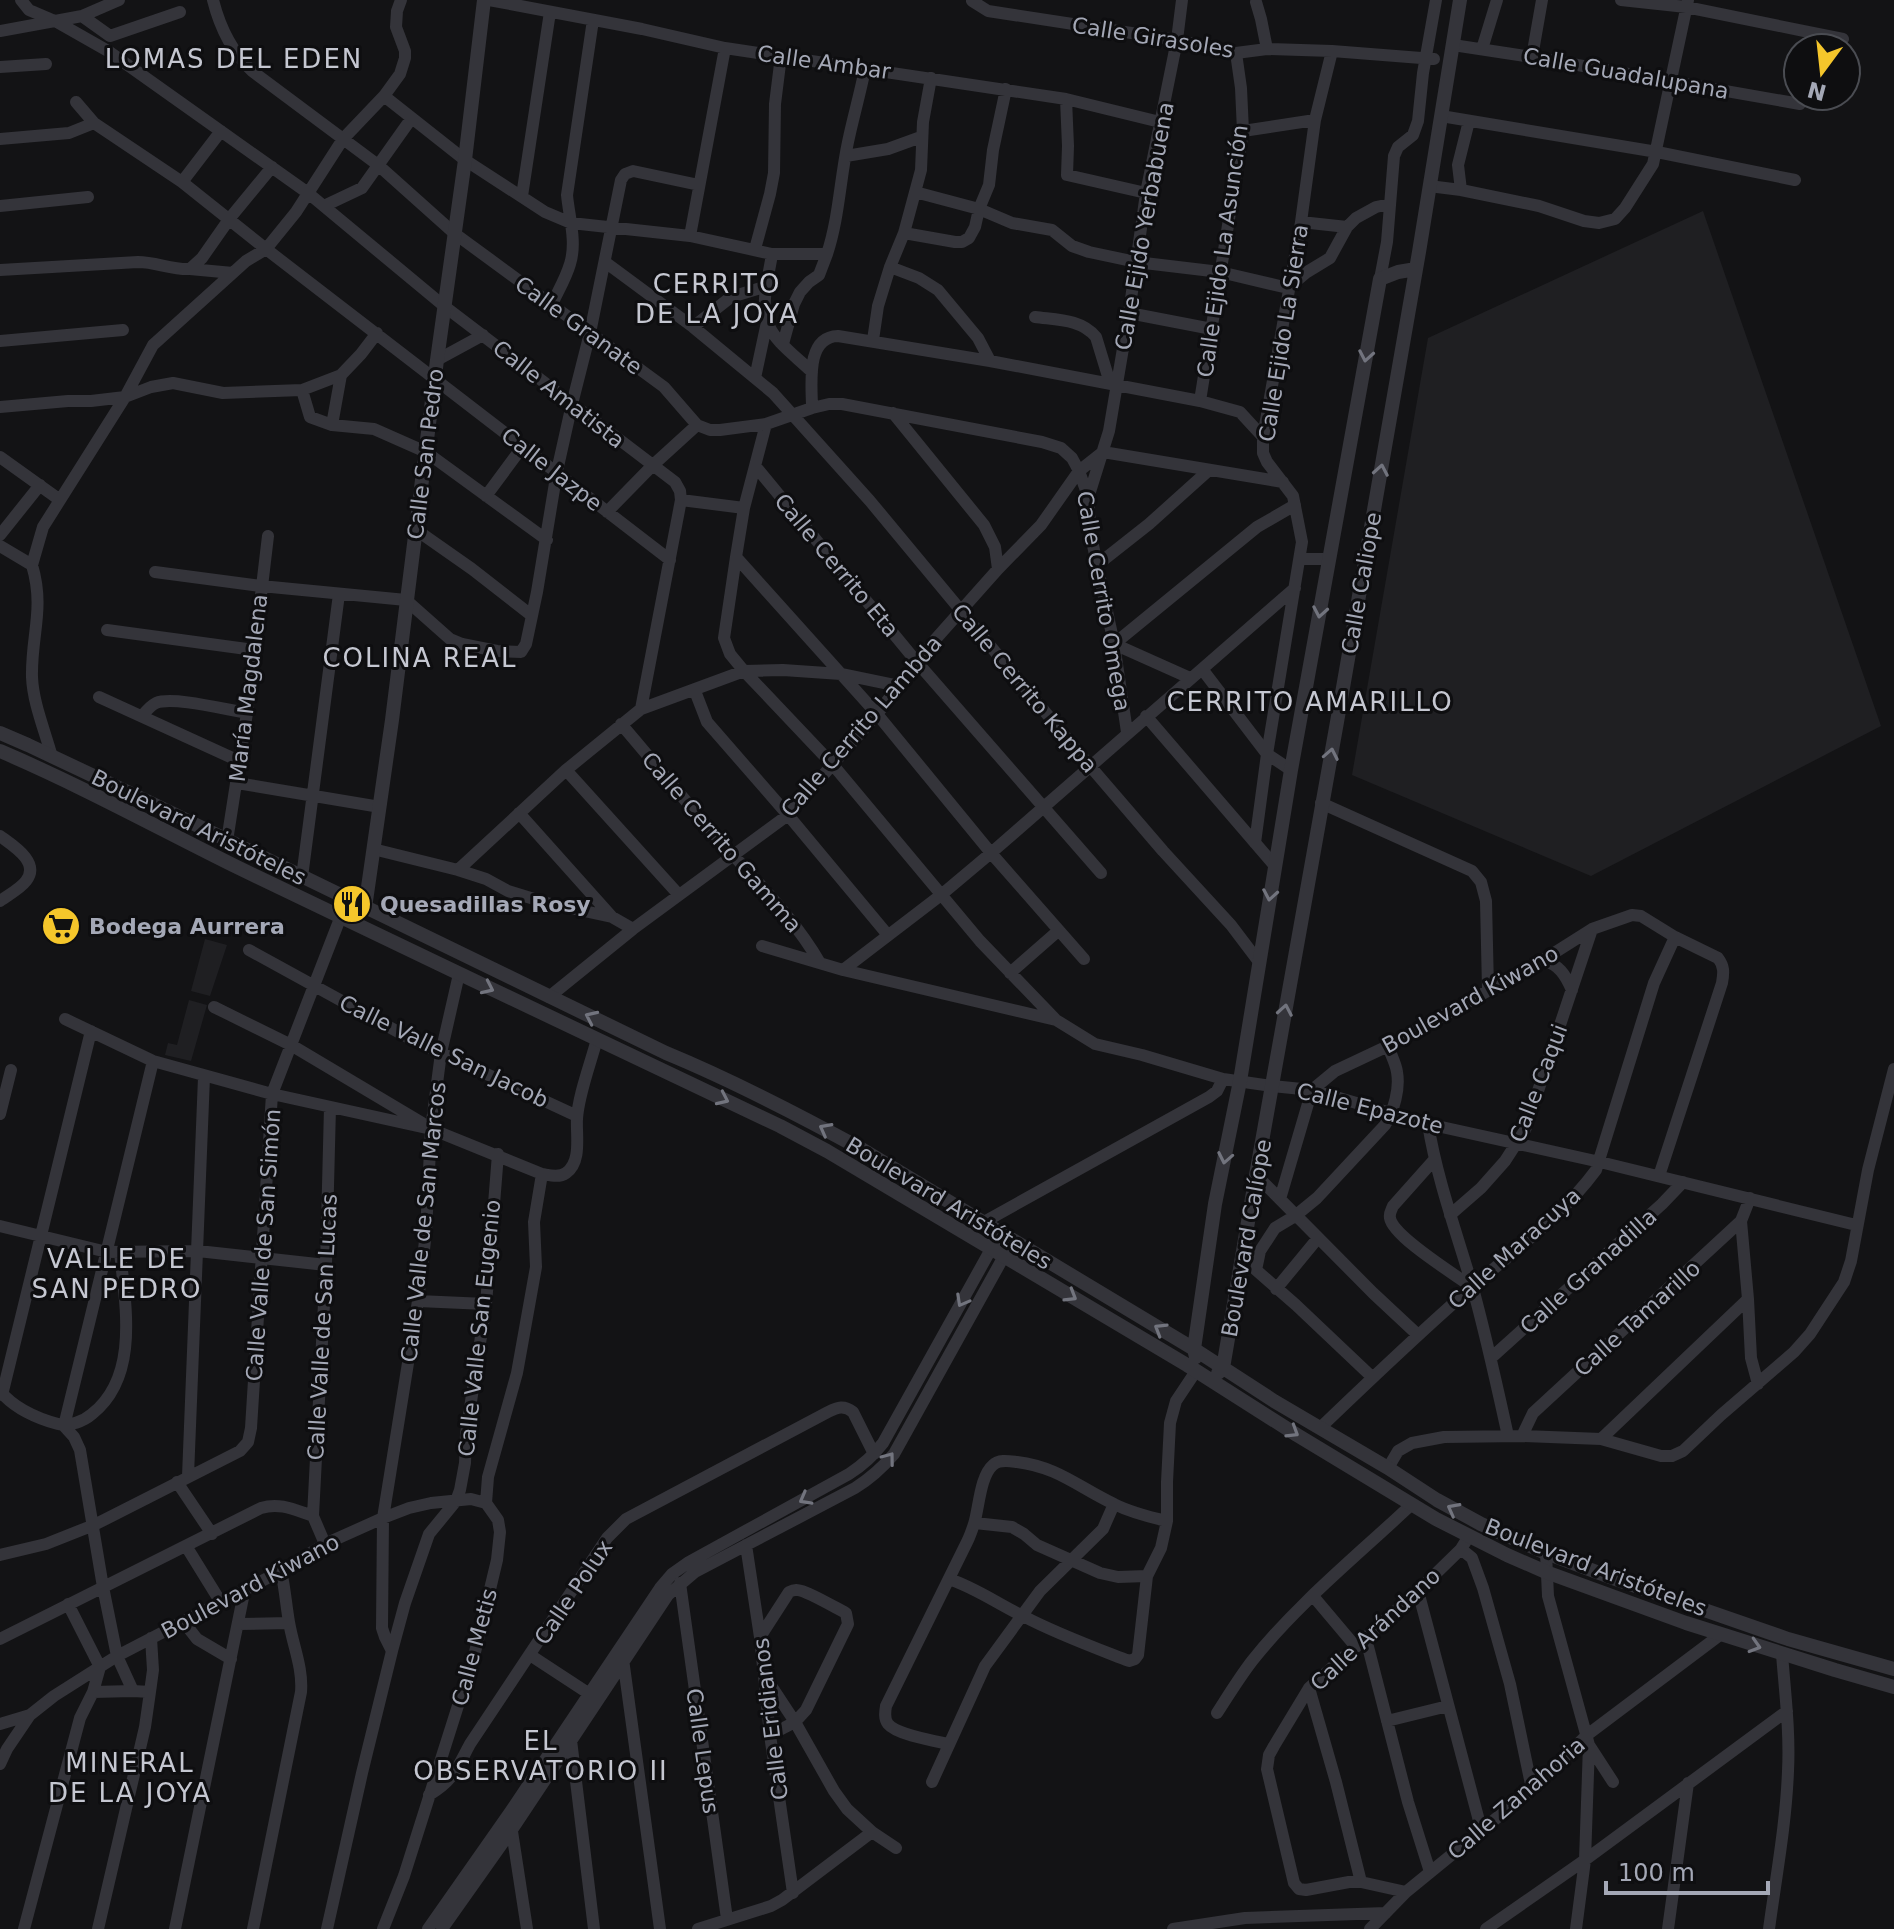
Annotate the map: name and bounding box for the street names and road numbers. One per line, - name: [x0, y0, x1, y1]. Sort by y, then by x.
- street label: Calle Girasoles: [1070, 12, 1236, 63]
- street label: Calle Ambar: [756, 41, 893, 84]
- street label: Calle Guadalupana: [1521, 43, 1731, 104]
- street label: Calle Ejido Yerbabuena: [1110, 100, 1179, 352]
- street label: Calle Ejido La Asunción: [1192, 123, 1253, 379]
- street label: Calle Ejido La Sierra: [1254, 223, 1313, 444]
- street label: Calle Granate: [510, 271, 647, 380]
- street label: Calle Amatista: [488, 335, 629, 453]
- street label: Calle San Pedro: [403, 367, 448, 541]
- street label: Calle Jazpe: [496, 422, 607, 516]
- street label: Calle Cerrito Eta: [769, 489, 904, 642]
- street label: Calle Cerrito Omega: [1072, 489, 1135, 713]
- street label: Calle Caliope: [1337, 510, 1386, 656]
- street label: María Magdalena: [225, 593, 272, 783]
- street label: Calle Cerrito Kappa: [947, 599, 1102, 778]
- street label: Calle Cerrito Lambda: [776, 631, 947, 822]
- street label: Calle Cerrito Gamma: [637, 747, 807, 937]
- street label: Boulevard Aristóteles: [88, 765, 310, 890]
- street label: Boulevard Kiwano: [1378, 941, 1563, 1058]
- street label: Calle Valle San Jacob: [335, 990, 552, 1113]
- street label: Calle Caqui: [1504, 1021, 1572, 1146]
- street label: Calle Epazote: [1294, 1078, 1446, 1139]
- street label: Calle Valle de San Marcos: [396, 1080, 451, 1364]
- street label: Calle Valle de San Simón: [242, 1108, 285, 1382]
- street label: Boulevard Aristóteles: [841, 1132, 1056, 1275]
- street label: Boulevard Calíope: [1217, 1137, 1276, 1339]
- street label: Calle Maracuya: [1443, 1182, 1586, 1314]
- street label: Calle Valle de San Lucas: [303, 1193, 342, 1461]
- street label: Calle Valle San Eugenio: [454, 1198, 505, 1458]
- street label: Calle Granadilla: [1515, 1204, 1661, 1339]
- street label: Calle Tamarillo: [1569, 1255, 1705, 1381]
- street label: Boulevard Aristóteles: [1482, 1514, 1710, 1621]
- street label: Boulevard Kiwano: [157, 1529, 343, 1644]
- street label: Calle Polux: [529, 1535, 618, 1649]
- street label: Calle Arándano: [1305, 1563, 1445, 1696]
- street label: Calle Metis: [447, 1586, 502, 1708]
- street label: Calle Eridianos: [748, 1636, 793, 1801]
- street label: Calle Lepus: [681, 1687, 724, 1815]
- street label: Calle Zanahoria: [1443, 1732, 1590, 1865]

